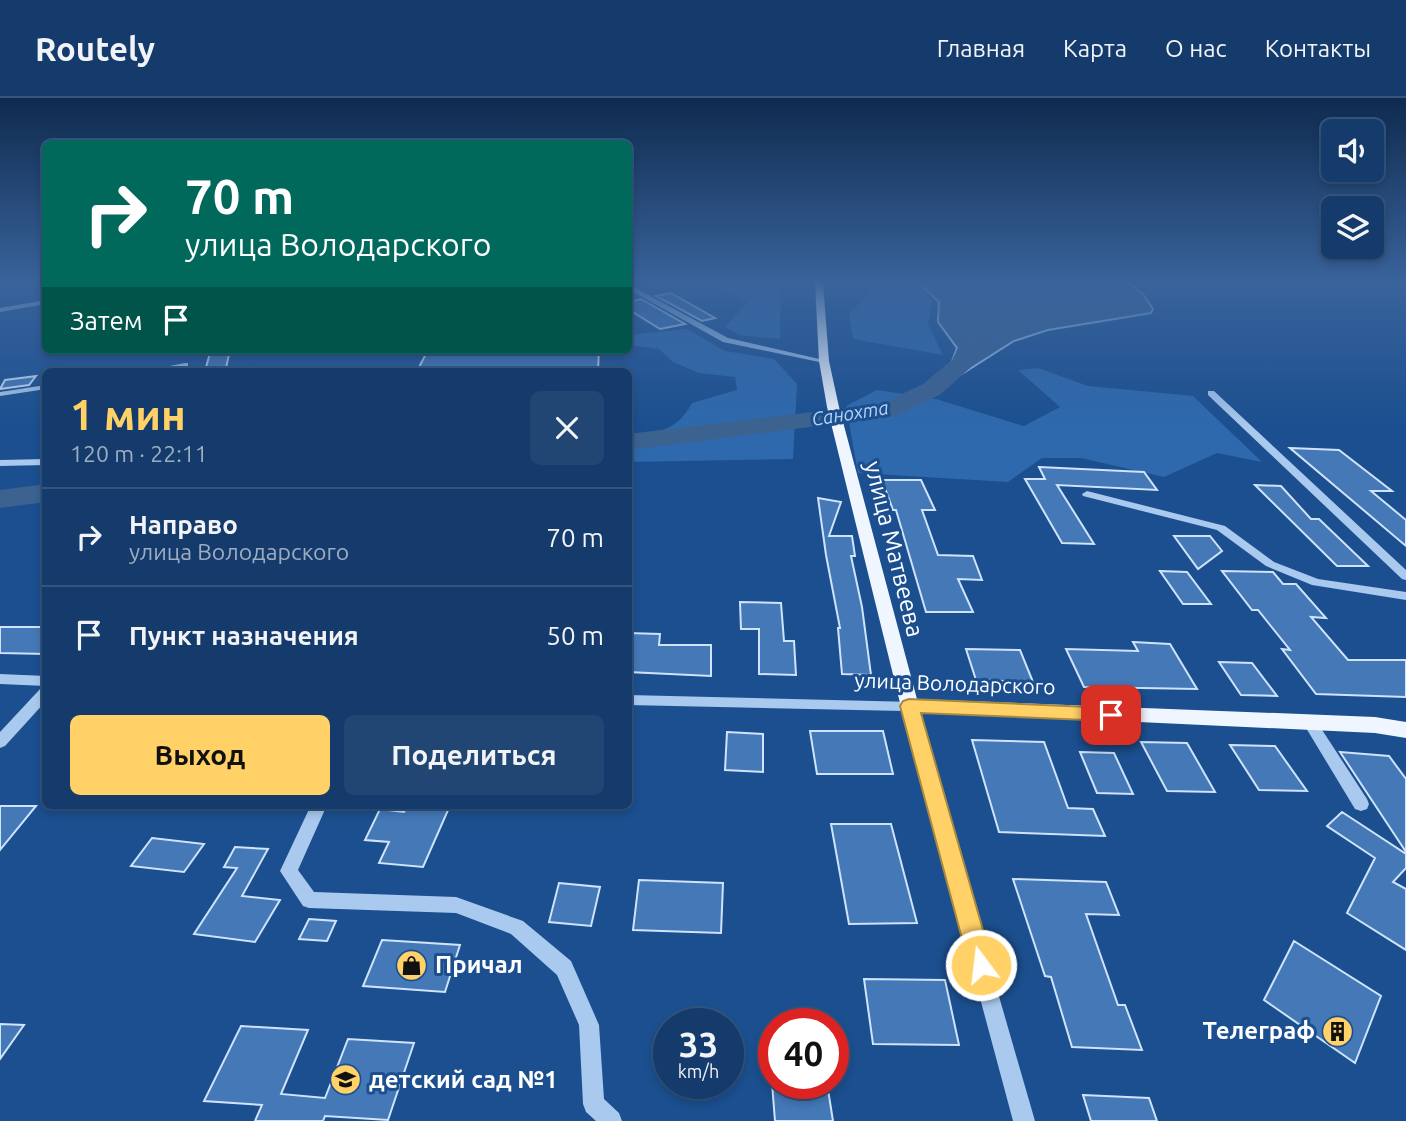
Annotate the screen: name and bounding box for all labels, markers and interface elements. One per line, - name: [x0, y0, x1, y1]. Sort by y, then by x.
- text: Routely: [35, 30, 155, 67]
- text: Главная: [937, 35, 1025, 62]
- text: Карта: [1063, 35, 1127, 62]
- text: О нас: [1165, 35, 1227, 62]
- text: Контакты: [1265, 35, 1371, 62]
- map controls: [1321, 119, 1384, 259]
- button: sound: [1321, 119, 1384, 182]
- icon: right: [70, 168, 161, 259]
- text: 70 m: [185, 168, 294, 223]
- button: layers: [1321, 196, 1384, 259]
- text: улица Володарского: [185, 226, 491, 262]
- icon: arrive: [157, 301, 195, 339]
- text: Затем: [70, 306, 143, 335]
- text: 1 мин: [70, 391, 186, 438]
- button: close: [530, 391, 604, 465]
- water label: Санохта: [810, 396, 890, 430]
- text: 120 m · 22:11: [70, 441, 208, 466]
- street label: улица Матвеева: [860, 458, 929, 640]
- text: Направо: [129, 510, 238, 539]
- icon: right: [70, 518, 108, 556]
- text: 70 m: [546, 523, 604, 552]
- text: улица Володарского: [129, 539, 349, 564]
- icon: arrive: [70, 616, 108, 654]
- text: Пункт назначения: [129, 621, 359, 650]
- text: 50 m: [546, 621, 604, 650]
- street label: улица Володарского: [854, 667, 1056, 699]
- pin: [1081, 685, 1141, 745]
- icon: arrive: [1092, 696, 1130, 734]
- button: Выход: [70, 715, 330, 795]
- button: Поделиться: [344, 715, 604, 795]
- position arrow: [944, 928, 1018, 1002]
- shop icon: Причал: [395, 948, 429, 982]
- place label: Причал: [435, 951, 523, 978]
- speed limit sign: 40: [758, 1008, 849, 1099]
- building icon: Телеграф: [1321, 1014, 1355, 1048]
- place label: Телеграф: [1202, 1017, 1315, 1044]
- text: 33: [679, 1024, 718, 1064]
- text: km/h: [678, 1061, 719, 1081]
- school or university icon: детский сад №1: [329, 1063, 363, 1097]
- place label: детский сад №1: [369, 1066, 558, 1093]

